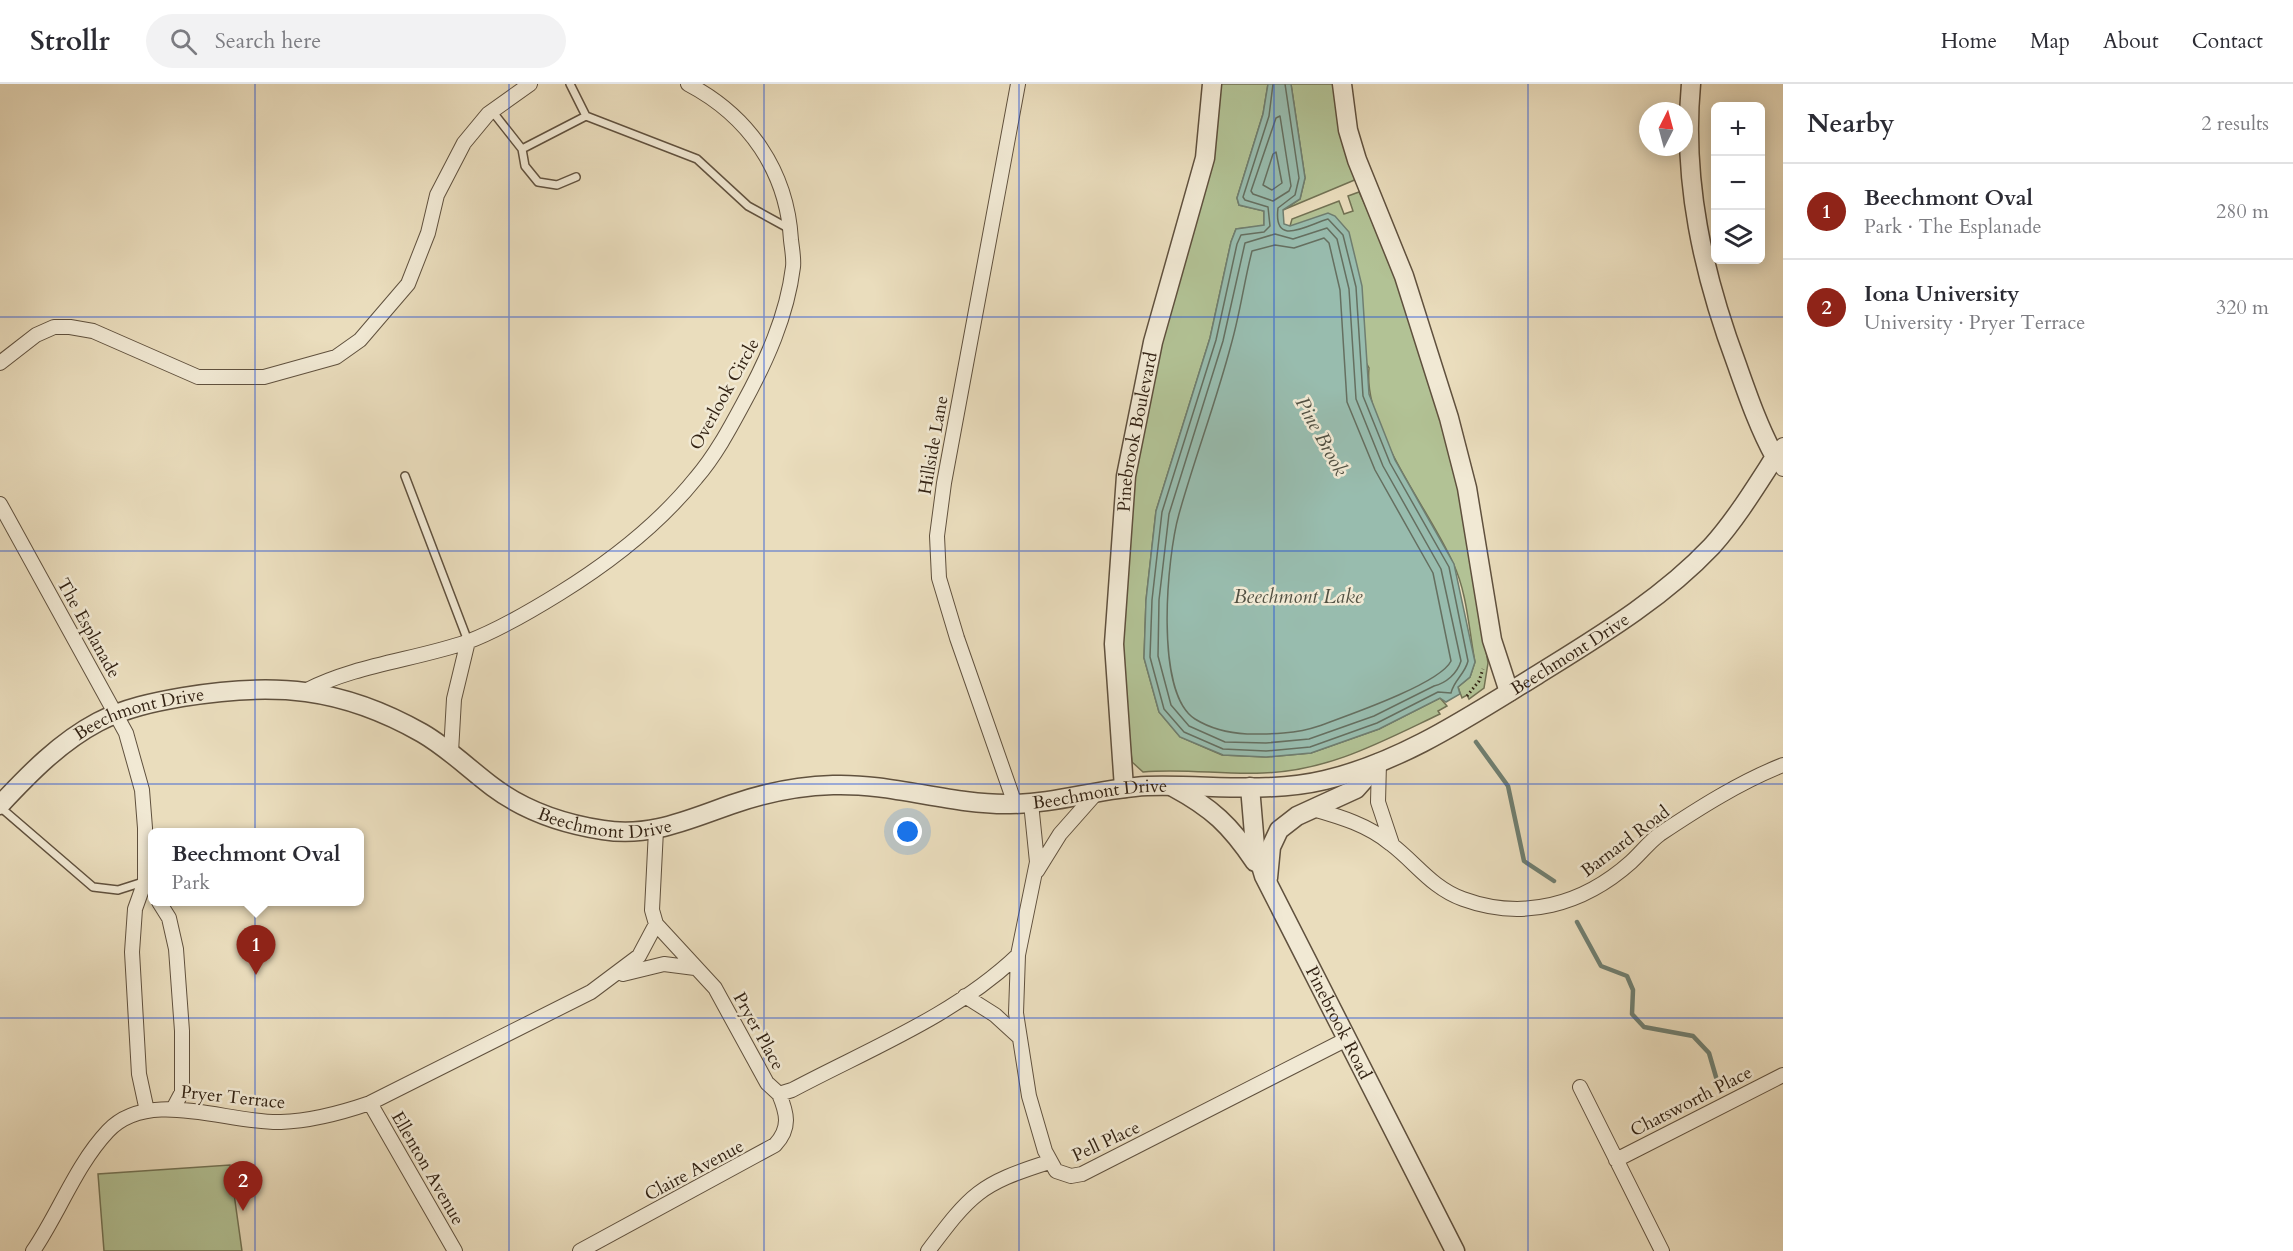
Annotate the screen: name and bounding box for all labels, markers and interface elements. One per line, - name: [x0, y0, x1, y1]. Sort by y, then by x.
- search box: [146, 14, 566, 68]
- text: Strollr: [30, 22, 110, 60]
- icon: search: [167, 25, 200, 58]
- text: Search here: [215, 26, 321, 56]
- text: Home: [1941, 27, 1997, 56]
- text: Map: [2030, 27, 2070, 56]
- text: About: [2103, 27, 2159, 56]
- text: Contact: [2192, 27, 2263, 56]
- north arrow: [1639, 102, 1693, 156]
- map controls: [1711, 102, 1765, 264]
- button: +: [1711, 102, 1765, 156]
- text: Nearby: [1807, 106, 1895, 141]
- text: 2 results: [2201, 110, 2269, 137]
- button: −: [1711, 156, 1765, 210]
- text: Beechmont Oval: [1864, 183, 2033, 213]
- text: 1: [1821, 198, 1832, 225]
- text: 280 m: [2216, 198, 2269, 225]
- button: layers: [1711, 210, 1765, 264]
- text: Park · The Esplanade: [1864, 213, 2042, 240]
- text: Iona University: [1864, 279, 2020, 309]
- text: 2: [1821, 294, 1832, 321]
- text: 320 m: [2216, 294, 2269, 321]
- text: University · Pryer Terrace: [1864, 309, 2085, 336]
- street label: Overlook Circle: [683, 334, 765, 455]
- street label: Pinebrook Boulevard: [1111, 349, 1164, 513]
- water label: Pine Brook: [1289, 392, 1354, 481]
- street label: Hillside Lane: [912, 394, 954, 497]
- street label: The Esplanade: [51, 574, 126, 683]
- water label: Beechmont Lake: [1234, 583, 1363, 610]
- street label: Beechmont Drive: [1506, 607, 1634, 701]
- street label: Beechmont Drive: [69, 682, 206, 746]
- street label: Beechmont Drive: [1031, 774, 1167, 816]
- street label: Barnard Road: [1576, 800, 1675, 883]
- street label: Beechmont Drive: [534, 801, 675, 845]
- your location: [893, 817, 922, 846]
- popup: [148, 828, 364, 906]
- text: Beechmont Oval: [172, 839, 341, 869]
- text: Park: [172, 869, 210, 896]
- pin: 1: [236, 926, 276, 975]
- street label: Pinebrook Road: [1299, 962, 1378, 1084]
- street label: Pryer Place: [727, 988, 790, 1075]
- street label: Chatsworth Place: [1626, 1060, 1756, 1143]
- street label: Pryer Terrace: [179, 1080, 286, 1115]
- street label: Ellenton Avenue: [385, 1107, 470, 1230]
- street label: Pell Place: [1068, 1115, 1144, 1168]
- street label: Claire Avenue: [640, 1134, 748, 1207]
- pin: 2: [224, 1162, 262, 1211]

